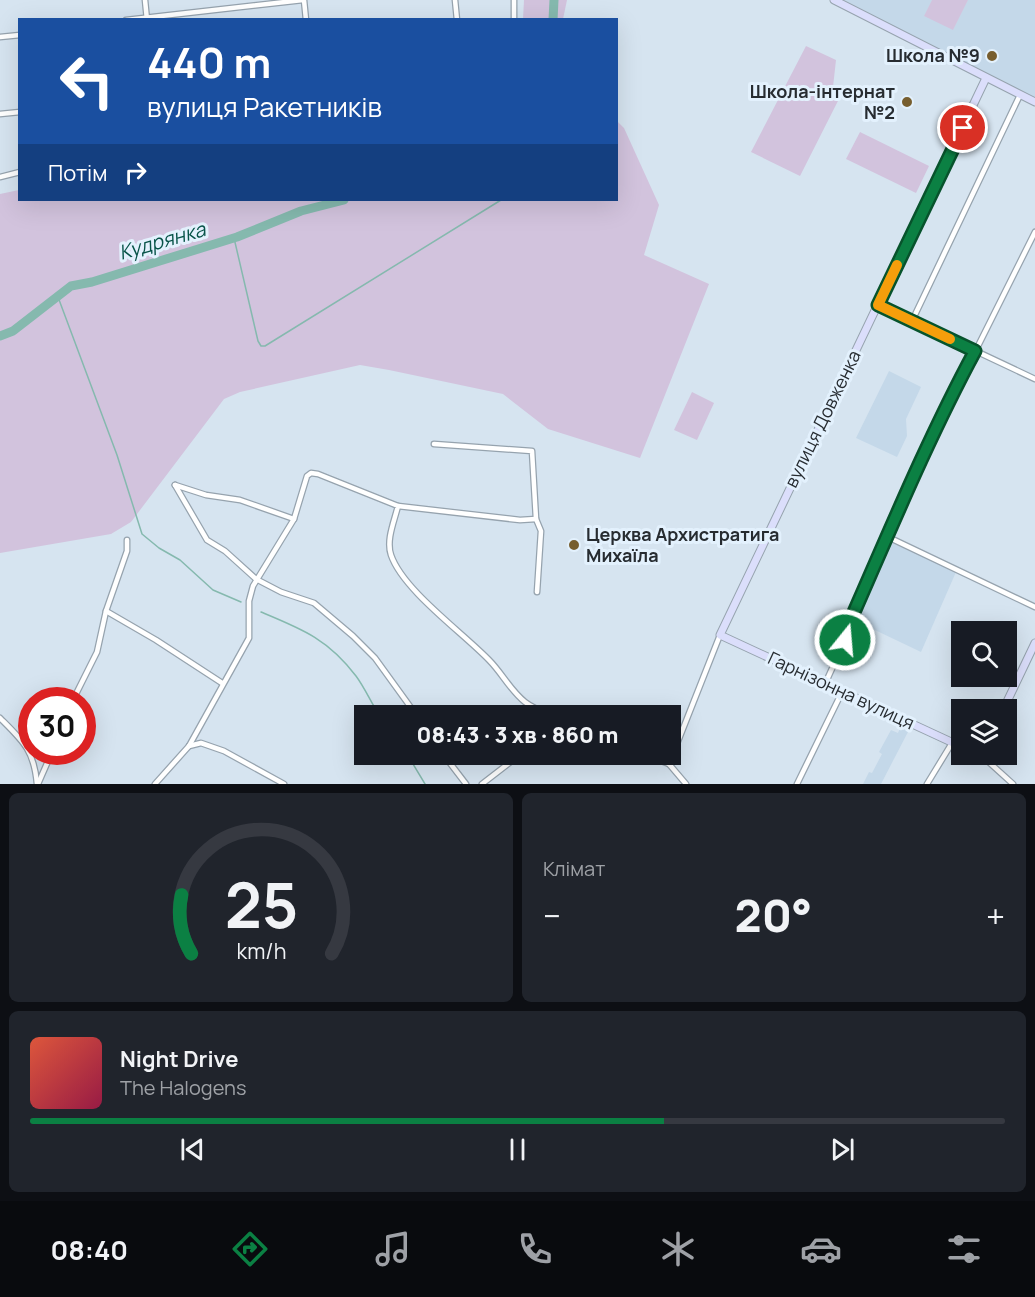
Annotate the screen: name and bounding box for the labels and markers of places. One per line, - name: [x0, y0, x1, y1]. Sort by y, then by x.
- place label: Школа №9: [886, 43, 980, 67]
- marker: Школа №9: [985, 49, 999, 63]
- place label: Школа-інтернат №2: [750, 79, 895, 124]
- marker: Школа-інтернат №2: [900, 95, 914, 109]
- pin: [937, 102, 988, 153]
- place label: Церква Архистратига Михаїла: [586, 522, 779, 567]
- marker: Церква Архистратига Михаїла: [567, 538, 581, 552]

